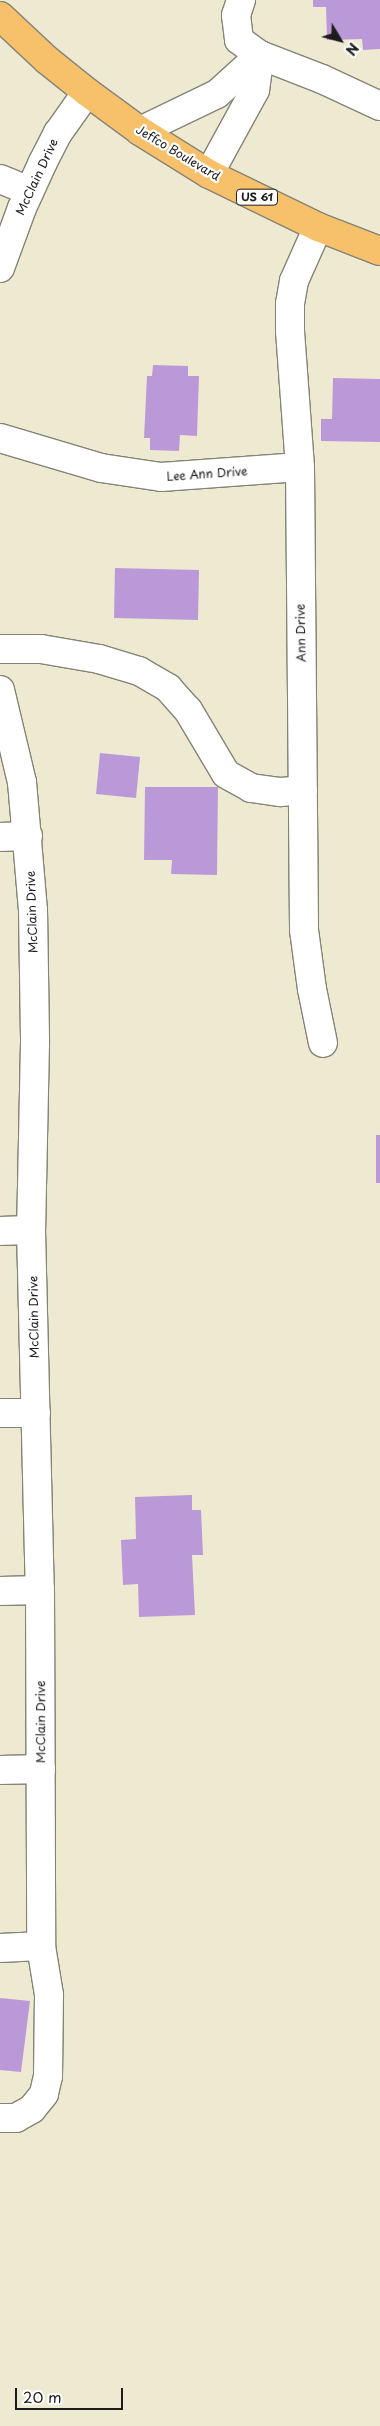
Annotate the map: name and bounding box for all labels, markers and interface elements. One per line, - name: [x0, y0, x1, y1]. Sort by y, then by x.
- north arrow: [315, 15, 365, 65]
- text: N: [341, 39, 364, 60]
- street label: Jeffco Boulevard: [133, 122, 223, 184]
- street label: McClain Drive: [13, 137, 61, 217]
- road number: US 61: [236, 188, 278, 206]
- street label: Lee Ann Drive: [166, 464, 248, 484]
- street label: Ann Drive: [293, 604, 309, 662]
- street label: McClain Drive: [23, 871, 41, 953]
- street label: McClain Drive: [26, 1276, 42, 1358]
- street label: McClain Drive: [34, 1681, 48, 1763]
- scale bar: [18, 2378, 125, 2410]
- text: 20 m: [23, 2385, 62, 2408]

